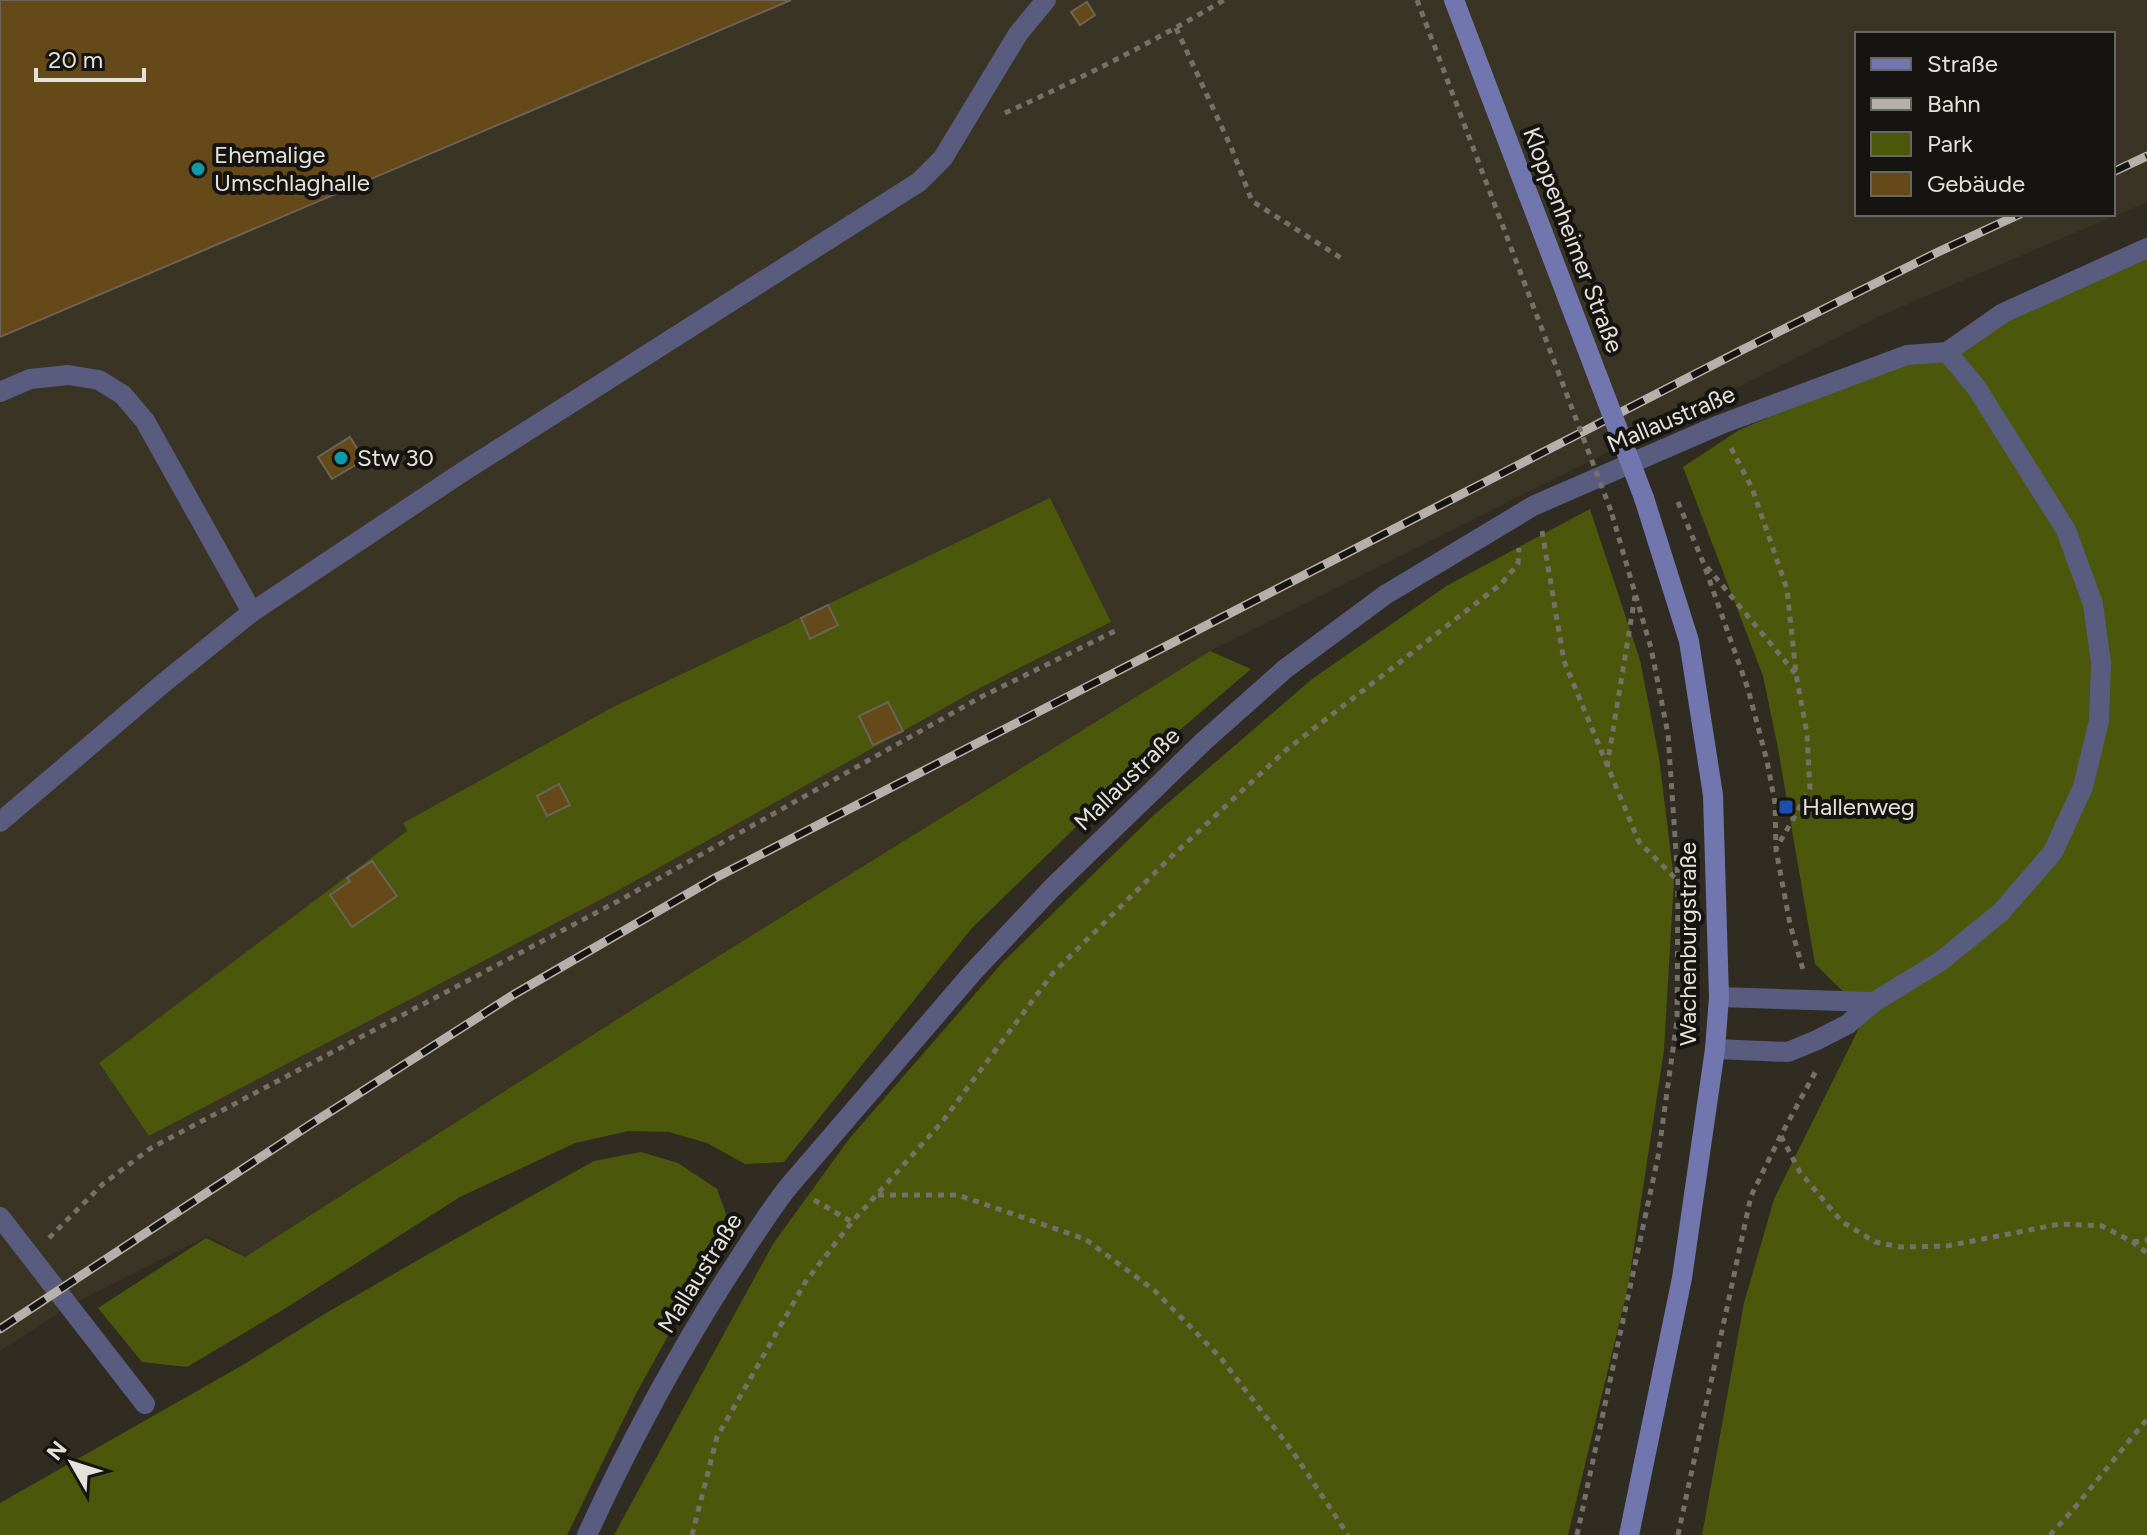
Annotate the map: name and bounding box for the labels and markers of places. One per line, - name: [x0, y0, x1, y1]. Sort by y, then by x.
- place label: Ehemalige Umschlaghalle: [214, 140, 370, 197]
- marker: Ehemalige Umschlaghalle: [189, 160, 207, 178]
- place label: Stw 30: [357, 443, 434, 472]
- marker: Stw 30: [332, 449, 350, 467]
- place label: Hallenweg: [1802, 792, 1915, 821]
- marker: Hallenweg: [1777, 798, 1795, 816]

